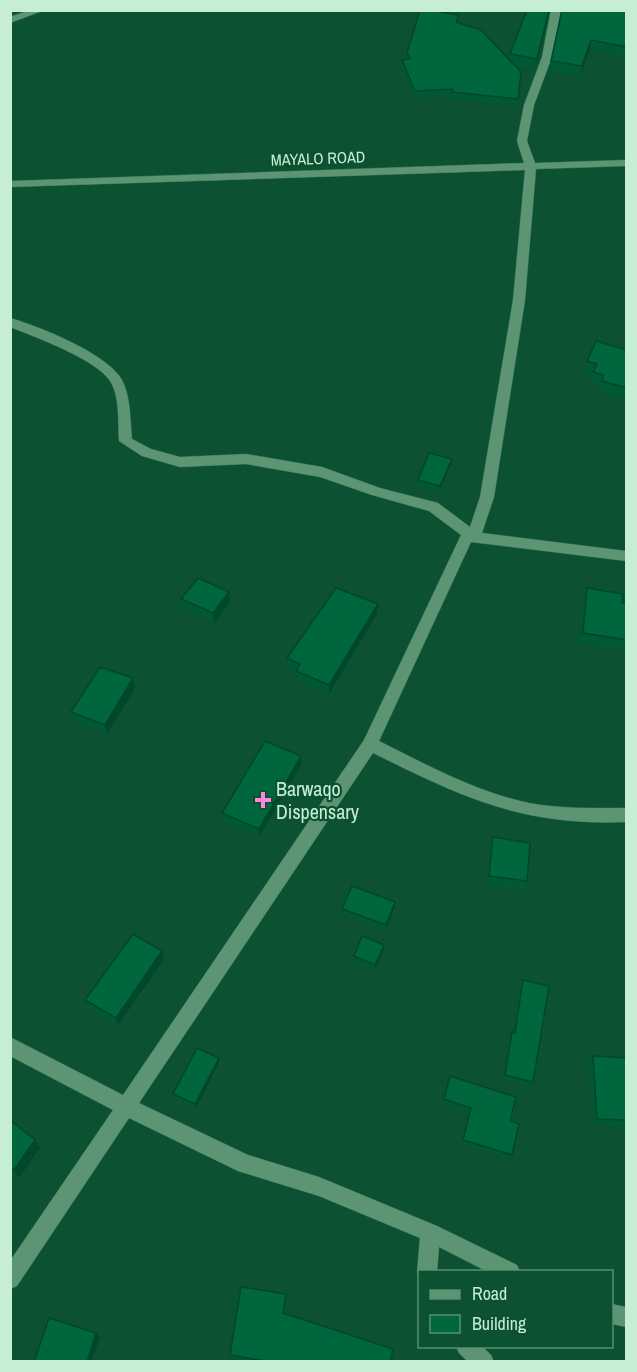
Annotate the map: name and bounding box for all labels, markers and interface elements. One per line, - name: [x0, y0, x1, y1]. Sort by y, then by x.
- street label: MAYALO ROAD: [270, 145, 366, 171]
- place label: Barwaqo Dispensary: [276, 775, 360, 825]
- marker: Barwaqo Dispensary: [254, 791, 272, 809]
- legend: [418, 1270, 613, 1348]
- text: Road: [472, 1281, 507, 1306]
- text: Building: [472, 1311, 527, 1336]

